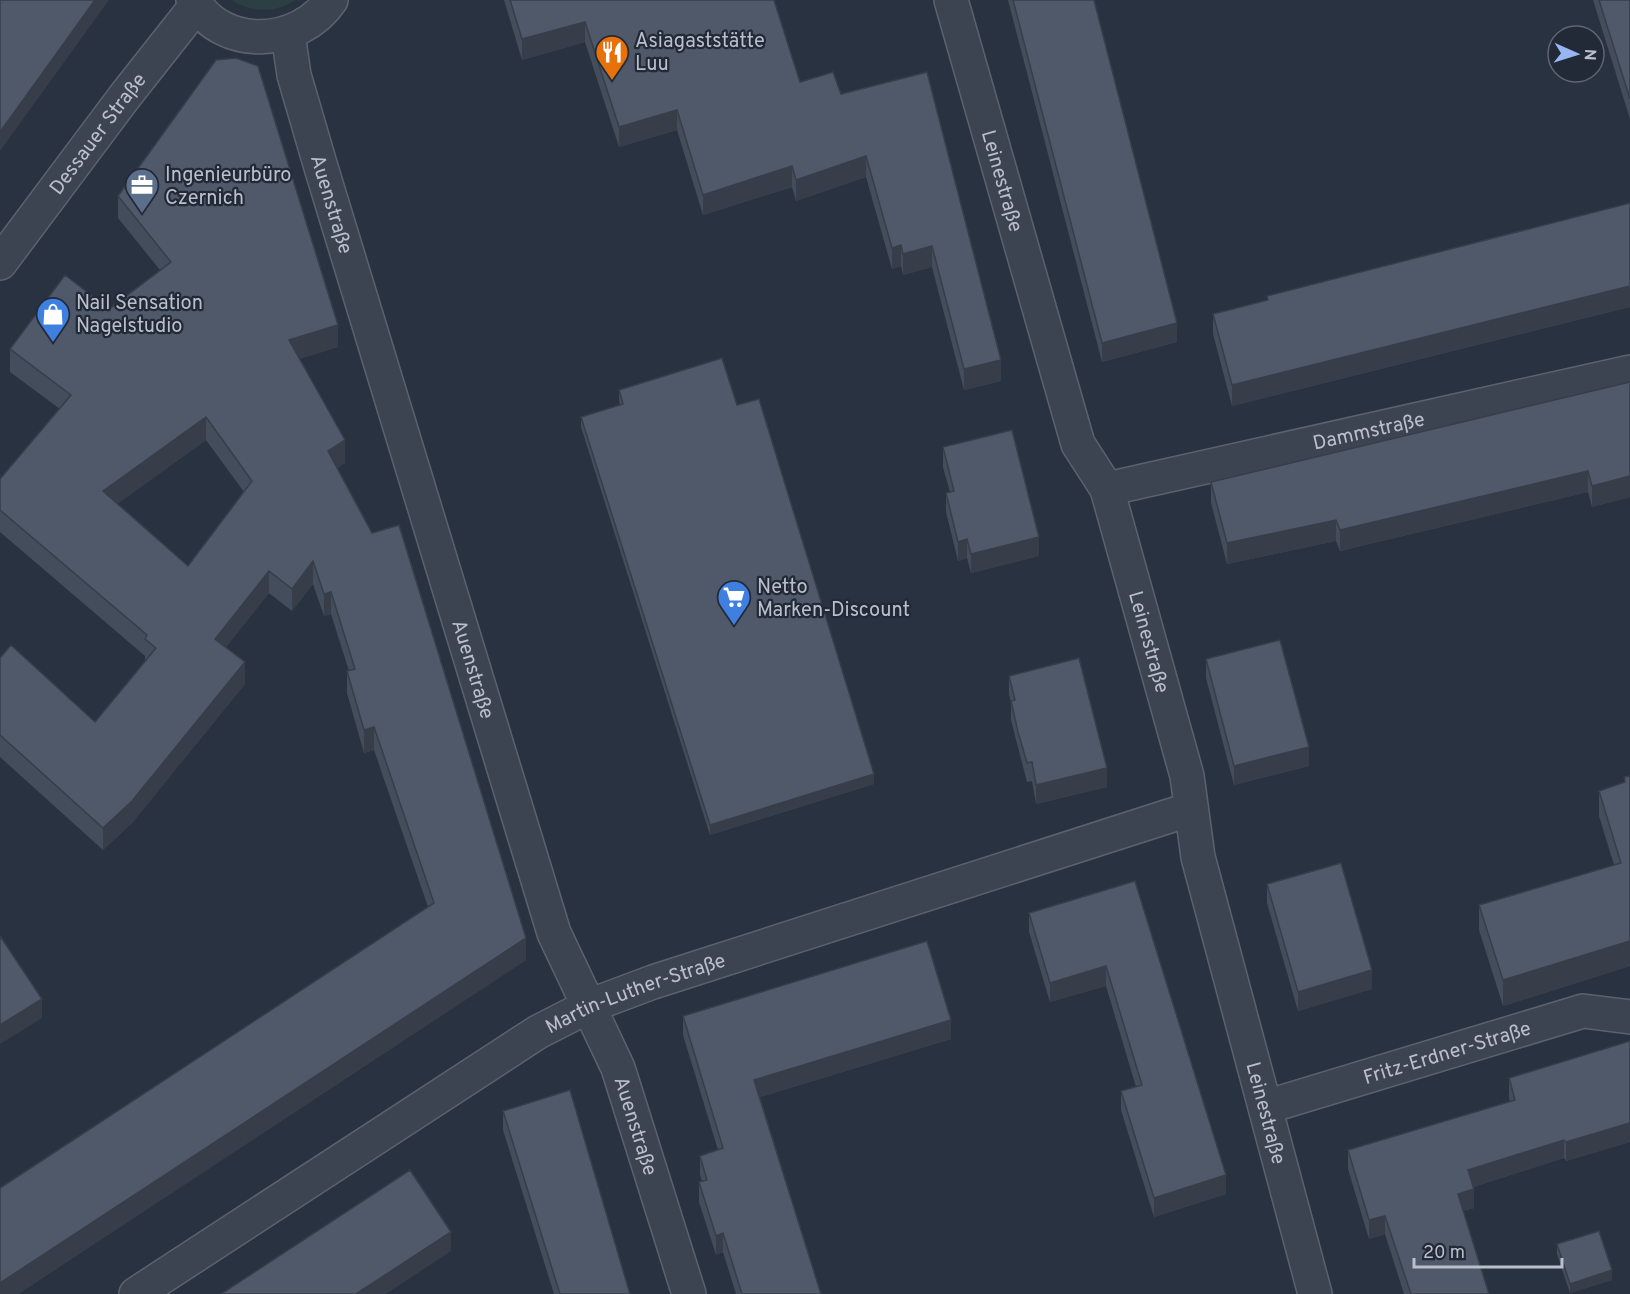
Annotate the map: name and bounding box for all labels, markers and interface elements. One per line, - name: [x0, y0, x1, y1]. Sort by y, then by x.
- north arrow: [1546, 24, 1606, 84]
- place label: Asiagaststätte Luu: [635, 29, 765, 78]
- restaurant icon: Asiagaststätte Luu: [594, 34, 630, 81]
- text: N: [1579, 48, 1599, 61]
- street label: Dessauer Straße: [45, 68, 153, 201]
- street label: Leinestraße: [974, 127, 1028, 235]
- street label: Auenstraße: [303, 152, 358, 257]
- place label: Ingenieurbüro Czernich: [165, 163, 291, 212]
- office icon: Ingenieurbüro Czernich: [124, 167, 160, 214]
- place label: Nail Sensation Nagelstudio: [76, 291, 203, 340]
- shop icon: Nail Sensation Nagelstudio: [35, 296, 71, 343]
- street label: Dammstraße: [1311, 407, 1427, 458]
- place label: Netto Marken-Discount: [757, 575, 910, 624]
- supermarket icon: Netto Marken-Discount: [716, 579, 752, 626]
- street label: Leinestraße: [1121, 588, 1174, 696]
- street label: Auenstraße: [444, 617, 499, 722]
- street label: Martin-Luther-Straße: [542, 949, 729, 1041]
- street label: Fritz-Erdner-Straße: [1360, 1016, 1534, 1092]
- street label: Leinestraße: [1238, 1059, 1291, 1167]
- street label: Auenstraße: [606, 1074, 662, 1179]
- scale bar: [1414, 1231, 1562, 1269]
- text: 20 m: [1423, 1242, 1465, 1265]

